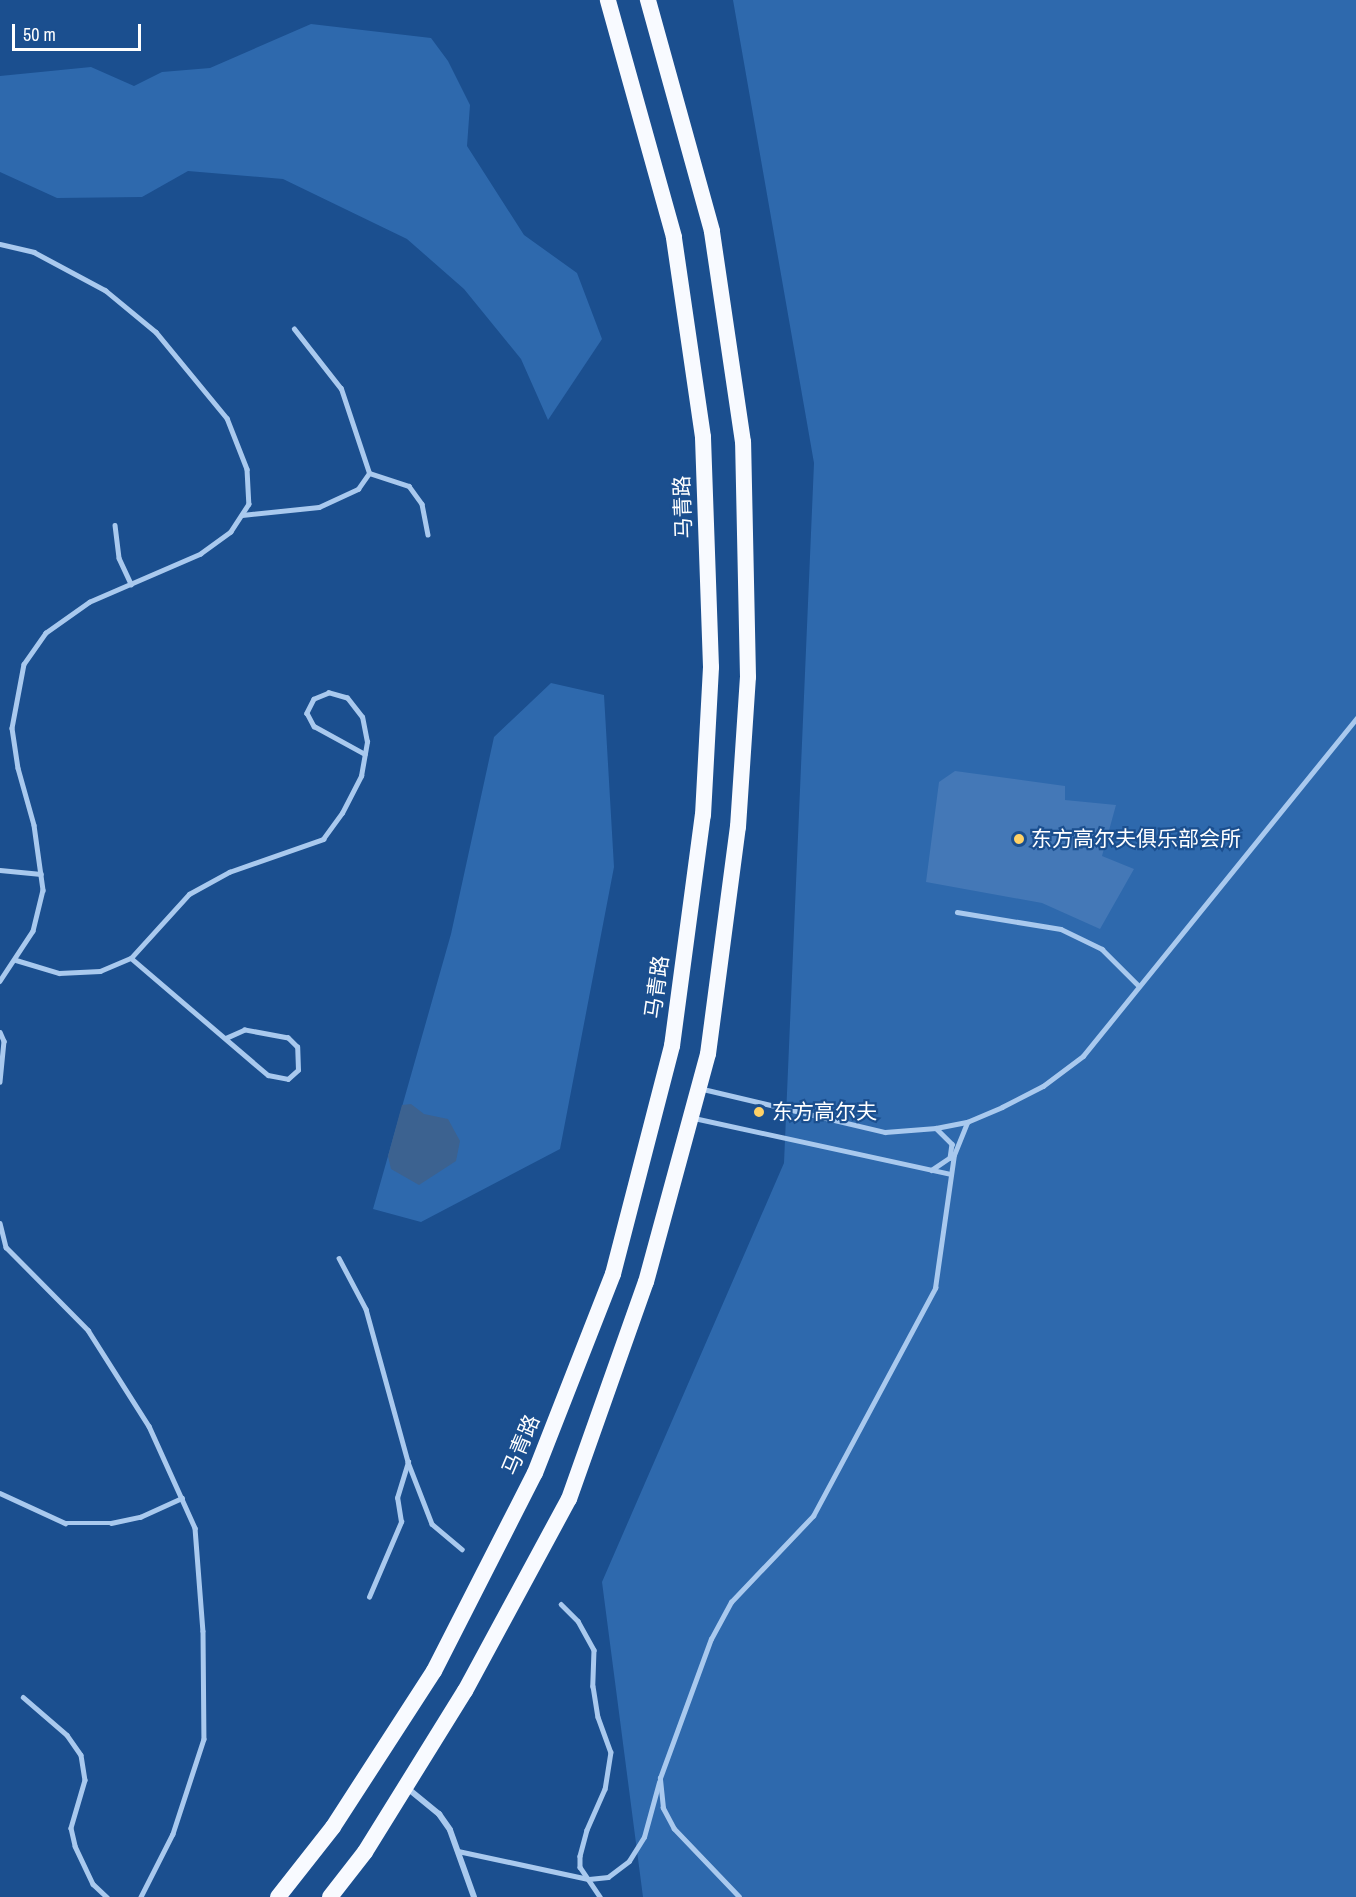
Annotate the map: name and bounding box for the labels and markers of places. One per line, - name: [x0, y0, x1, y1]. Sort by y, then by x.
- place label: 东方高尔夫俱乐部会所: [1031, 826, 1241, 852]
- marker: 东方高尔夫俱乐部会所: [1012, 832, 1026, 846]
- place label: 东方高尔夫: [772, 1099, 877, 1125]
- marker: 东方高尔夫: [750, 1103, 768, 1121]

